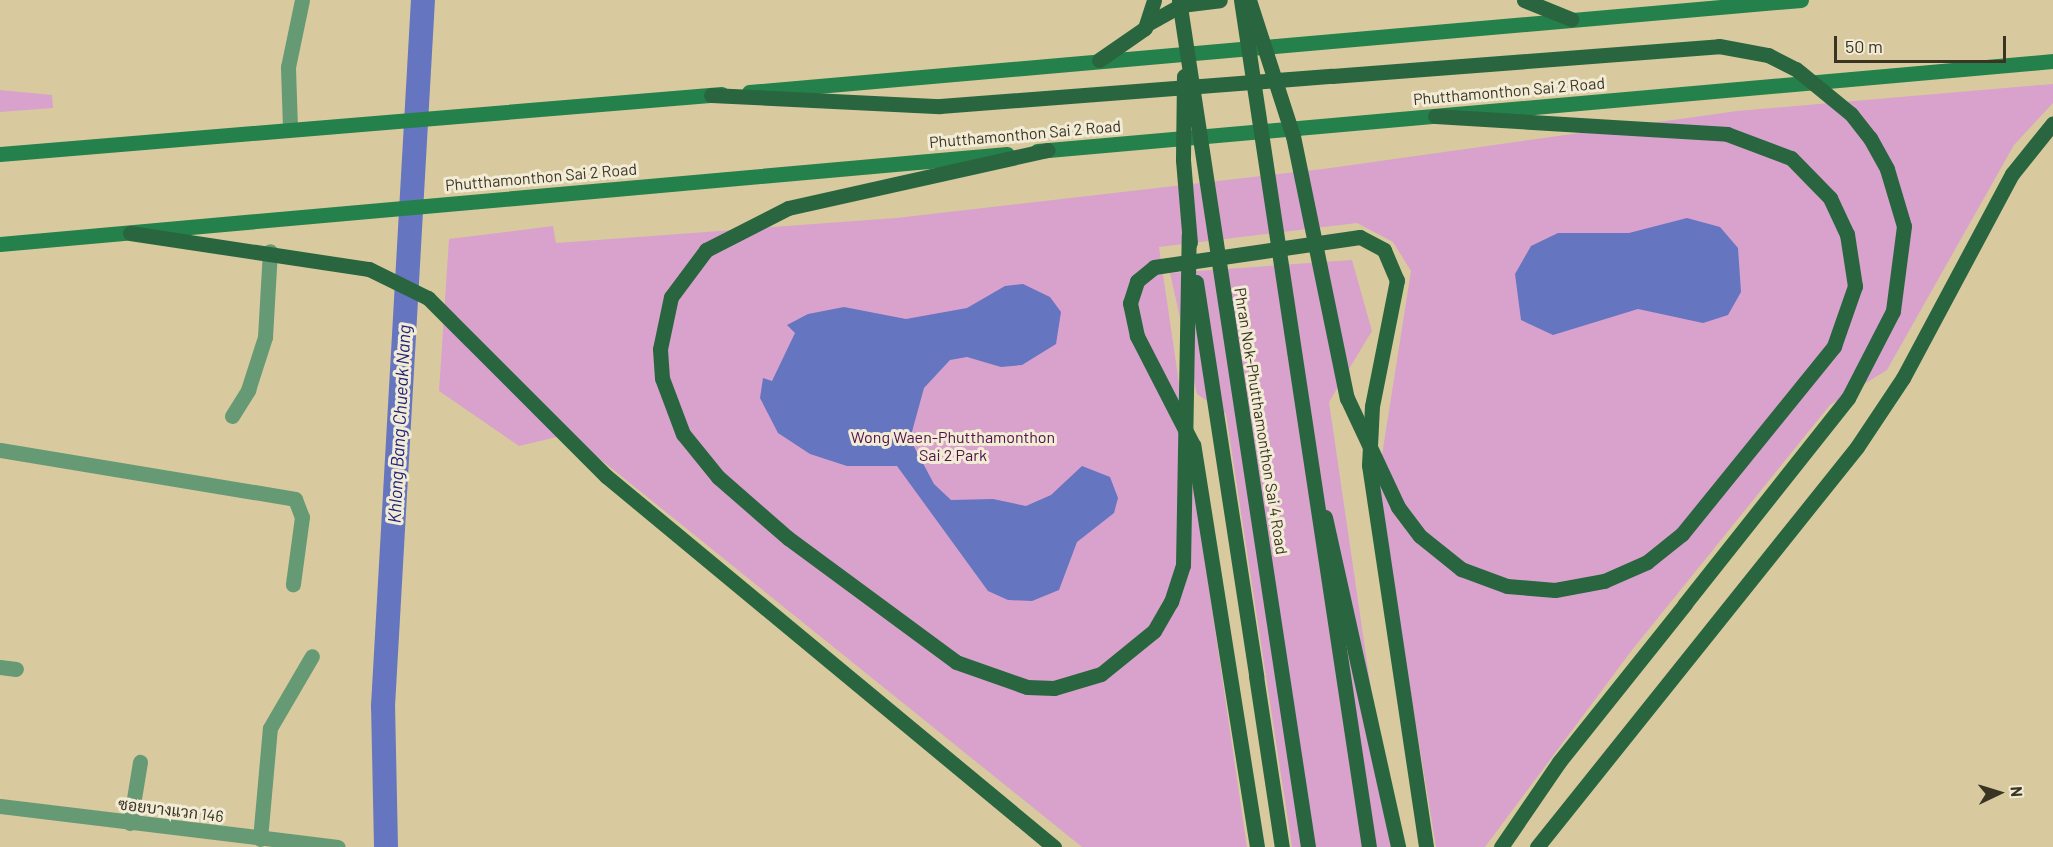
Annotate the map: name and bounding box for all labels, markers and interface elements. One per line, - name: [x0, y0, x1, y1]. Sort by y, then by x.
- scale bar: [1837, 24, 2010, 62]
- text: 50 m: [1845, 35, 1883, 57]
- street label: Phutthamonthon Sai 2 Road: [1412, 73, 1606, 109]
- street label: Phutthamonthon Sai 2 Road: [928, 116, 1122, 152]
- street label: Phutthamonthon Sai 2 Road: [444, 159, 638, 195]
- street label: Phran Nok-Phutthamonthon Sai 4 Road: [1230, 286, 1292, 556]
- water label: Khlong Bang Chueak Nang: [383, 324, 415, 524]
- park label: Wong Waen-Phutthamonthon Sai 2 Park: [851, 427, 1055, 465]
- north arrow: [1969, 763, 2029, 823]
- text: N: [2008, 786, 2027, 798]
- street label: ซอยบางแวก 146: [117, 794, 225, 826]

